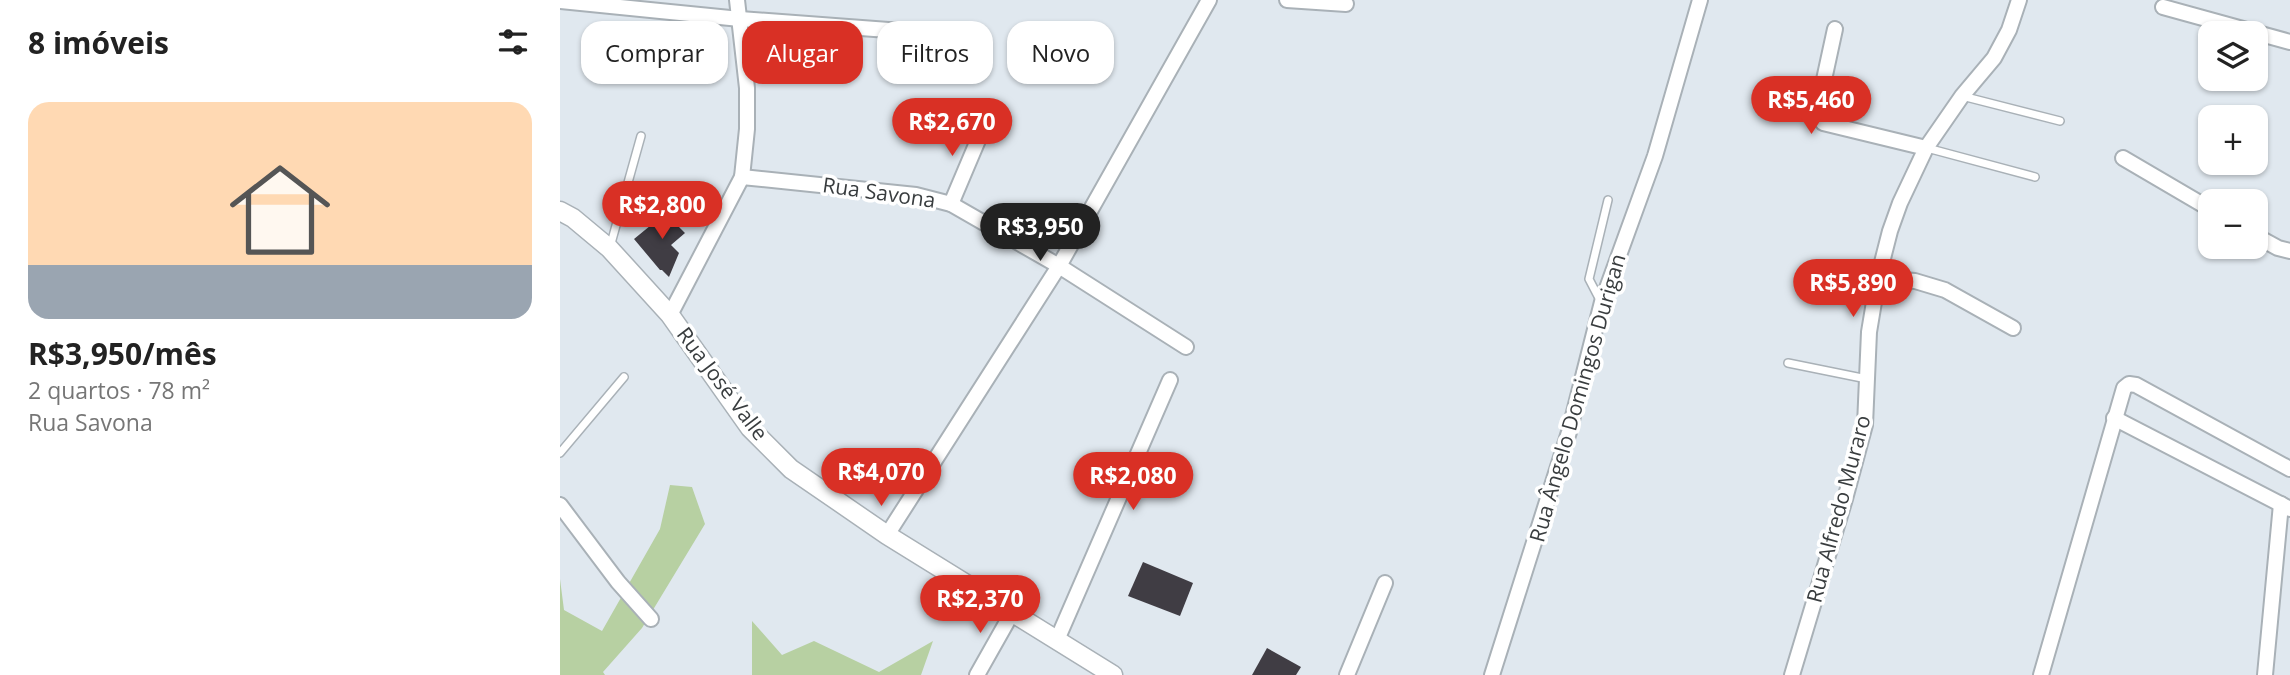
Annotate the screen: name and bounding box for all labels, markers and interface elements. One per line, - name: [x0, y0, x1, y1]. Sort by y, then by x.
- chip: Comprar: [581, 21, 728, 84]
- chip: Alugar: [742, 21, 863, 84]
- chip: Filtros: [877, 21, 993, 84]
- chip: Novo: [1007, 21, 1114, 84]
- map controls: [2198, 21, 2268, 259]
- button: layers: [2198, 21, 2268, 91]
- text: 8 imóveis: [28, 22, 169, 63]
- icon: filters: [494, 23, 532, 61]
- pin: R$5,460: [1746, 76, 1876, 136]
- text: R$5,460: [1767, 83, 1855, 115]
- pin: R$2,670: [887, 99, 1017, 158]
- text: R$2,670: [908, 105, 996, 137]
- button: +: [2198, 105, 2268, 175]
- icon: home: [217, 147, 343, 273]
- street label: Rua Savona: [821, 170, 937, 214]
- pin: R$2,800: [597, 182, 727, 241]
- text: R$2,800: [618, 188, 706, 220]
- button: −: [2198, 189, 2268, 259]
- pin: R$3,950: [975, 204, 1105, 263]
- text: R$3,950: [996, 210, 1084, 242]
- street label: Rua Ângelo Domingos Durigan: [1522, 250, 1632, 545]
- pin: R$5,890: [1788, 260, 1918, 319]
- text: R$5,890: [1809, 266, 1897, 298]
- street label: Rua José Valle: [671, 321, 775, 446]
- text: R$3,950/mês: [28, 333, 217, 374]
- text: 2 quartos · 78 m²: [28, 374, 210, 406]
- text: Rua Savona: [28, 406, 153, 438]
- street label: Rua Alfredo Muraro: [1800, 412, 1877, 606]
- pin: R$4,070: [816, 448, 946, 508]
- pin: R$2,080: [1068, 452, 1198, 512]
- text: R$4,070: [837, 455, 925, 487]
- text: R$2,080: [1089, 459, 1177, 491]
- pin: R$2,370: [915, 576, 1045, 635]
- text: R$2,370: [936, 582, 1024, 614]

